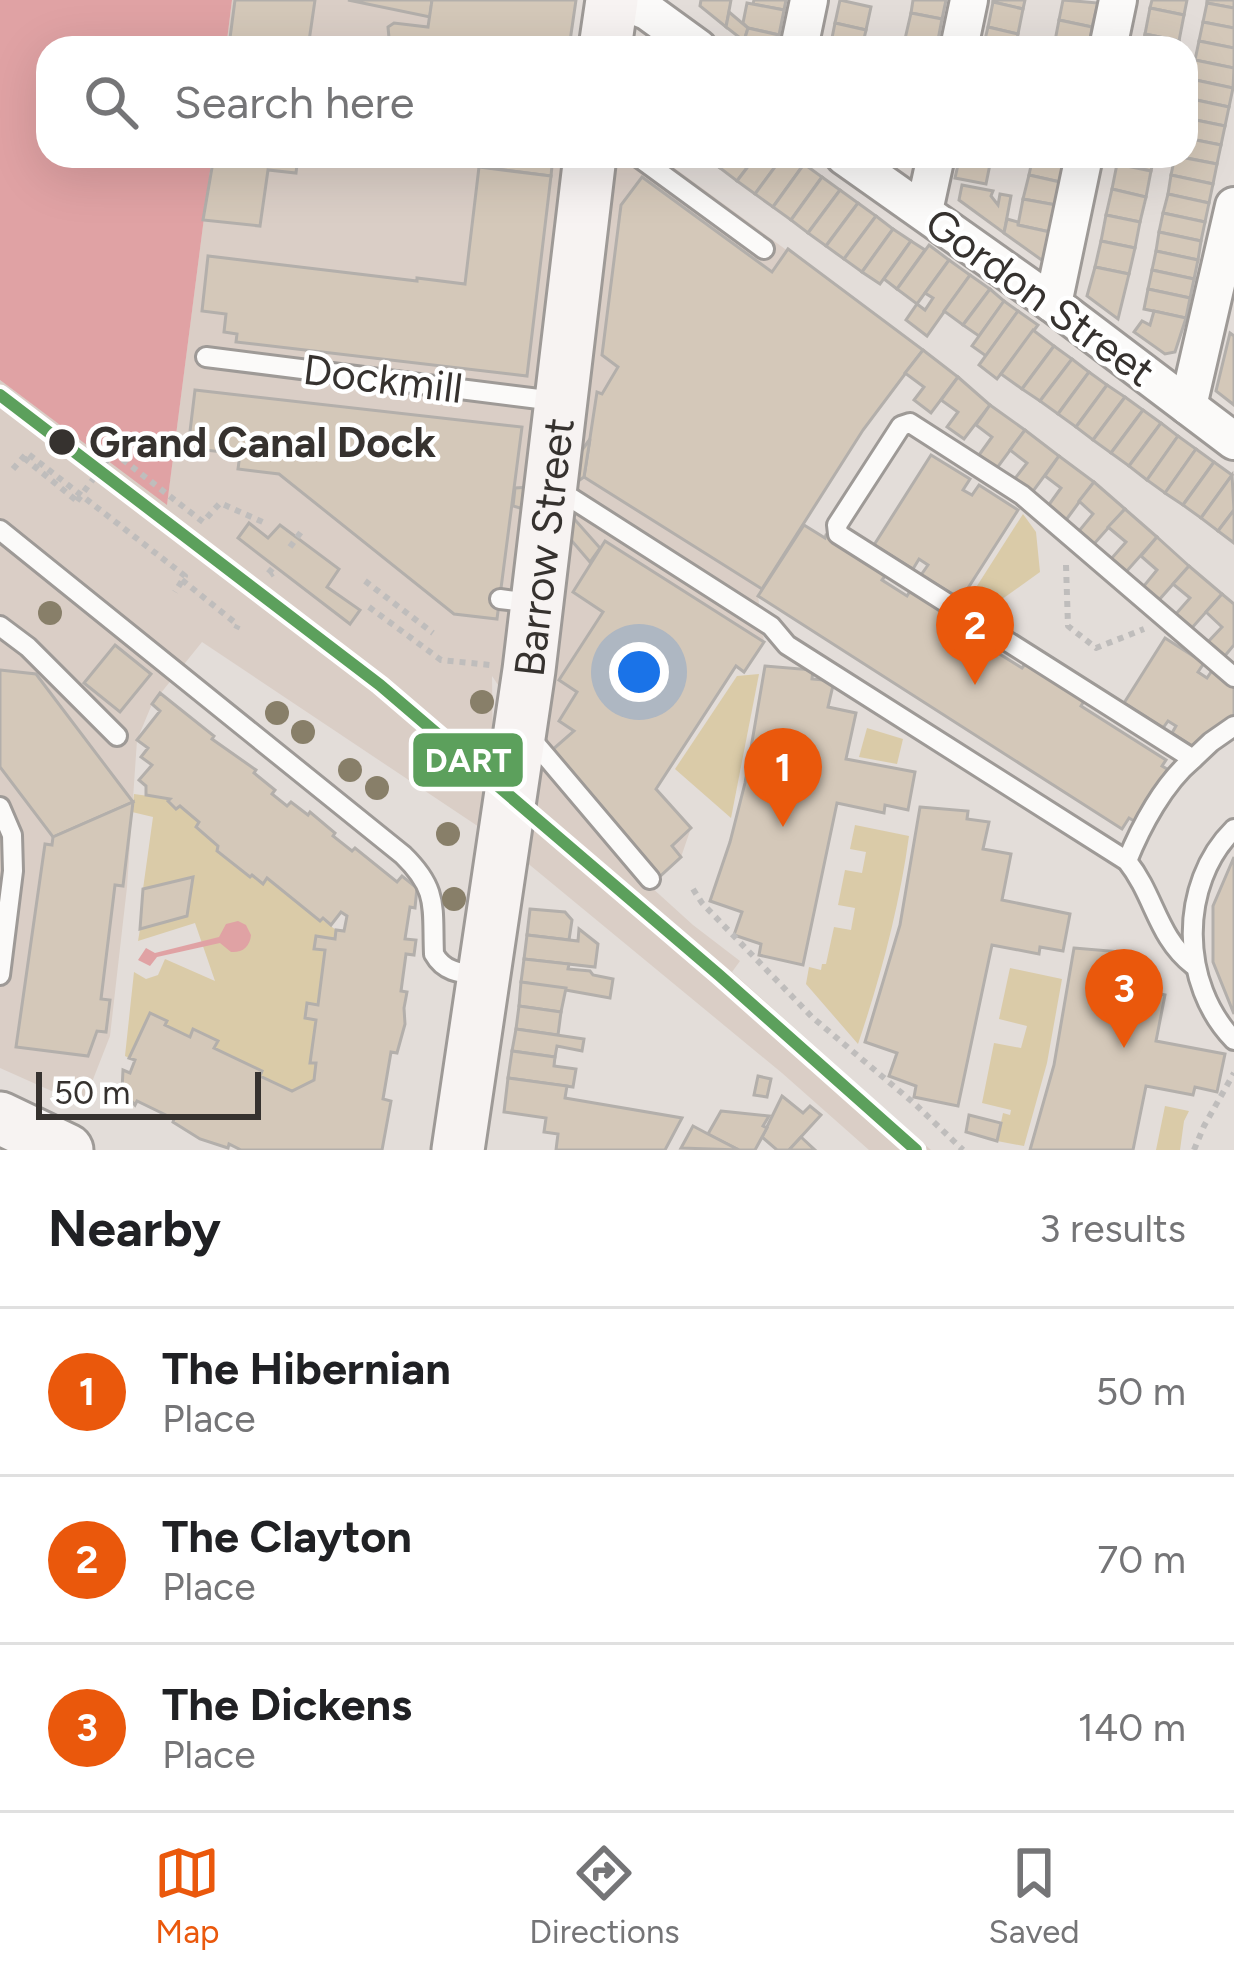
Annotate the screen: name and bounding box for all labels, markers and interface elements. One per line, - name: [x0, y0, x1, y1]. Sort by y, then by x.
- search box: [36, 36, 1198, 168]
- icon: search: [78, 69, 144, 135]
- text: Search here: [174, 75, 414, 129]
- street label: Gordon Street: [915, 197, 1165, 397]
- street label: Dockmill: [300, 344, 466, 414]
- street label: Barrow Street: [503, 415, 584, 679]
- place label: Grand Canal Dock: [89, 417, 436, 468]
- marker: Grand Canal Dock: [46, 426, 78, 458]
- pin: 2: [936, 586, 1014, 685]
- your location: [609, 642, 669, 702]
- pin: 1: [744, 728, 822, 827]
- line badge: DART: [411, 731, 525, 789]
- text: DART: [425, 741, 511, 780]
- pin: 3: [1085, 949, 1163, 1048]
- scale bar: [36, 1066, 261, 1119]
- text: 50 m: [54, 1073, 130, 1112]
- text: Nearby: [48, 1198, 221, 1259]
- text: 3 results: [1039, 1205, 1186, 1252]
- text: The Hibernian: [162, 1341, 451, 1395]
- text: 1: [79, 1368, 95, 1415]
- text: 50 m: [1096, 1368, 1186, 1415]
- text: Place: [162, 1395, 255, 1442]
- text: The Clayton: [162, 1509, 412, 1563]
- text: 2: [76, 1536, 98, 1583]
- text: 70 m: [1097, 1536, 1186, 1583]
- text: Place: [162, 1563, 255, 1610]
- text: The Dickens: [162, 1677, 412, 1731]
- text: 3: [76, 1704, 98, 1751]
- text: 140 m: [1078, 1704, 1186, 1751]
- text: Place: [162, 1731, 255, 1778]
- tab: Map: [154, 1840, 220, 1951]
- tab: Directions: [529, 1840, 680, 1951]
- tab: Saved: [989, 1840, 1080, 1951]

